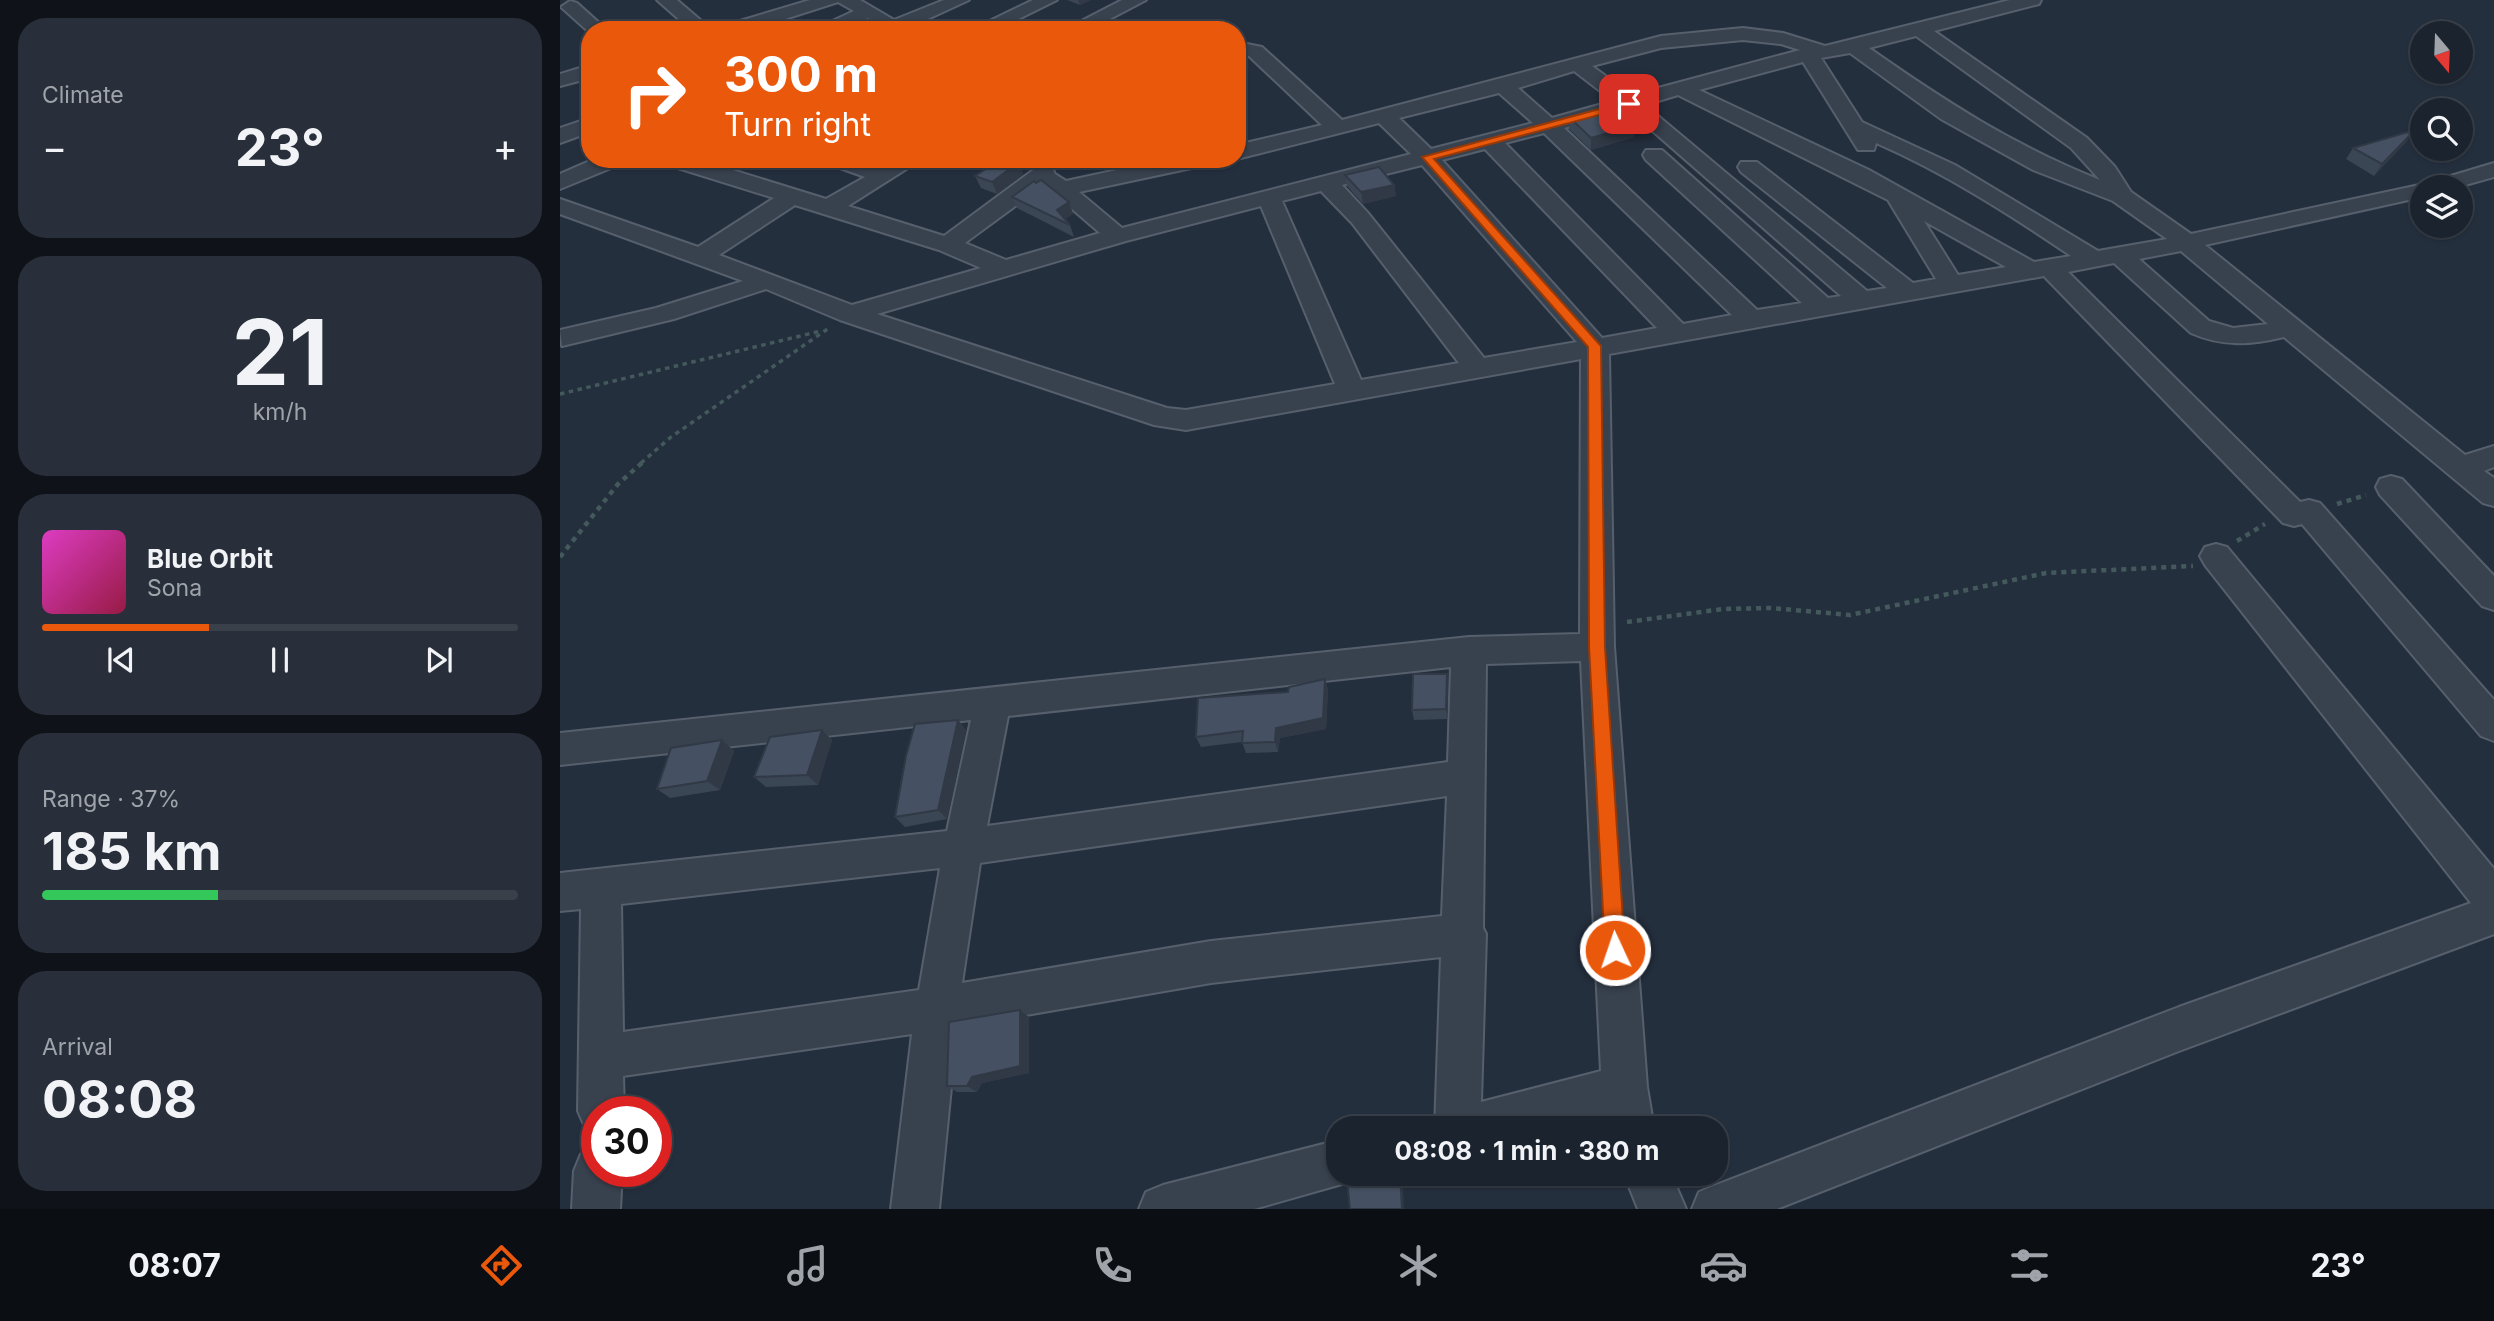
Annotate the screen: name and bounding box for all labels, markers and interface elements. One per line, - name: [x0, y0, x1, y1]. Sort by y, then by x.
- north arrow: [2410, 21, 2473, 84]
- map controls: [2410, 21, 2473, 238]
- text: 300 m: [724, 45, 878, 104]
- icon: right: [609, 49, 700, 140]
- pin: [1599, 74, 1659, 134]
- text: Climate: [42, 81, 124, 109]
- icon: arrive: [1610, 85, 1648, 123]
- button: search: [2410, 98, 2473, 161]
- text: Turn right: [724, 105, 871, 144]
- text: 23°: [235, 116, 325, 179]
- text: −: [42, 124, 67, 170]
- text: +: [493, 124, 518, 170]
- button: layers: [2410, 175, 2473, 238]
- text: 21: [232, 297, 328, 407]
- text: km/h: [253, 398, 307, 426]
- text: Blue Orbit: [147, 543, 273, 574]
- text: Sona: [147, 574, 202, 602]
- icon: previous: [102, 641, 140, 679]
- icon: pause: [261, 641, 299, 679]
- icon: next: [420, 641, 458, 679]
- text: Range · 37%: [42, 785, 180, 813]
- text: 185 km: [42, 820, 221, 883]
- position arrow: [1578, 913, 1652, 987]
- text: Arrival: [42, 1033, 113, 1061]
- text: 08:08: [42, 1068, 197, 1131]
- speed limit sign: 30: [581, 1096, 672, 1187]
- text: 08:08 · 1 min · 380 m: [1394, 1135, 1660, 1166]
- icon: directions: [477, 1241, 526, 1290]
- icon: music: [783, 1241, 832, 1290]
- icon: phone: [1088, 1241, 1137, 1290]
- icon: climate: [1394, 1241, 1443, 1290]
- icon: car: [1699, 1241, 1748, 1290]
- icon: filters: [2005, 1241, 2054, 1290]
- text: 08:07: [128, 1246, 221, 1285]
- text: 23°: [2310, 1246, 2366, 1285]

